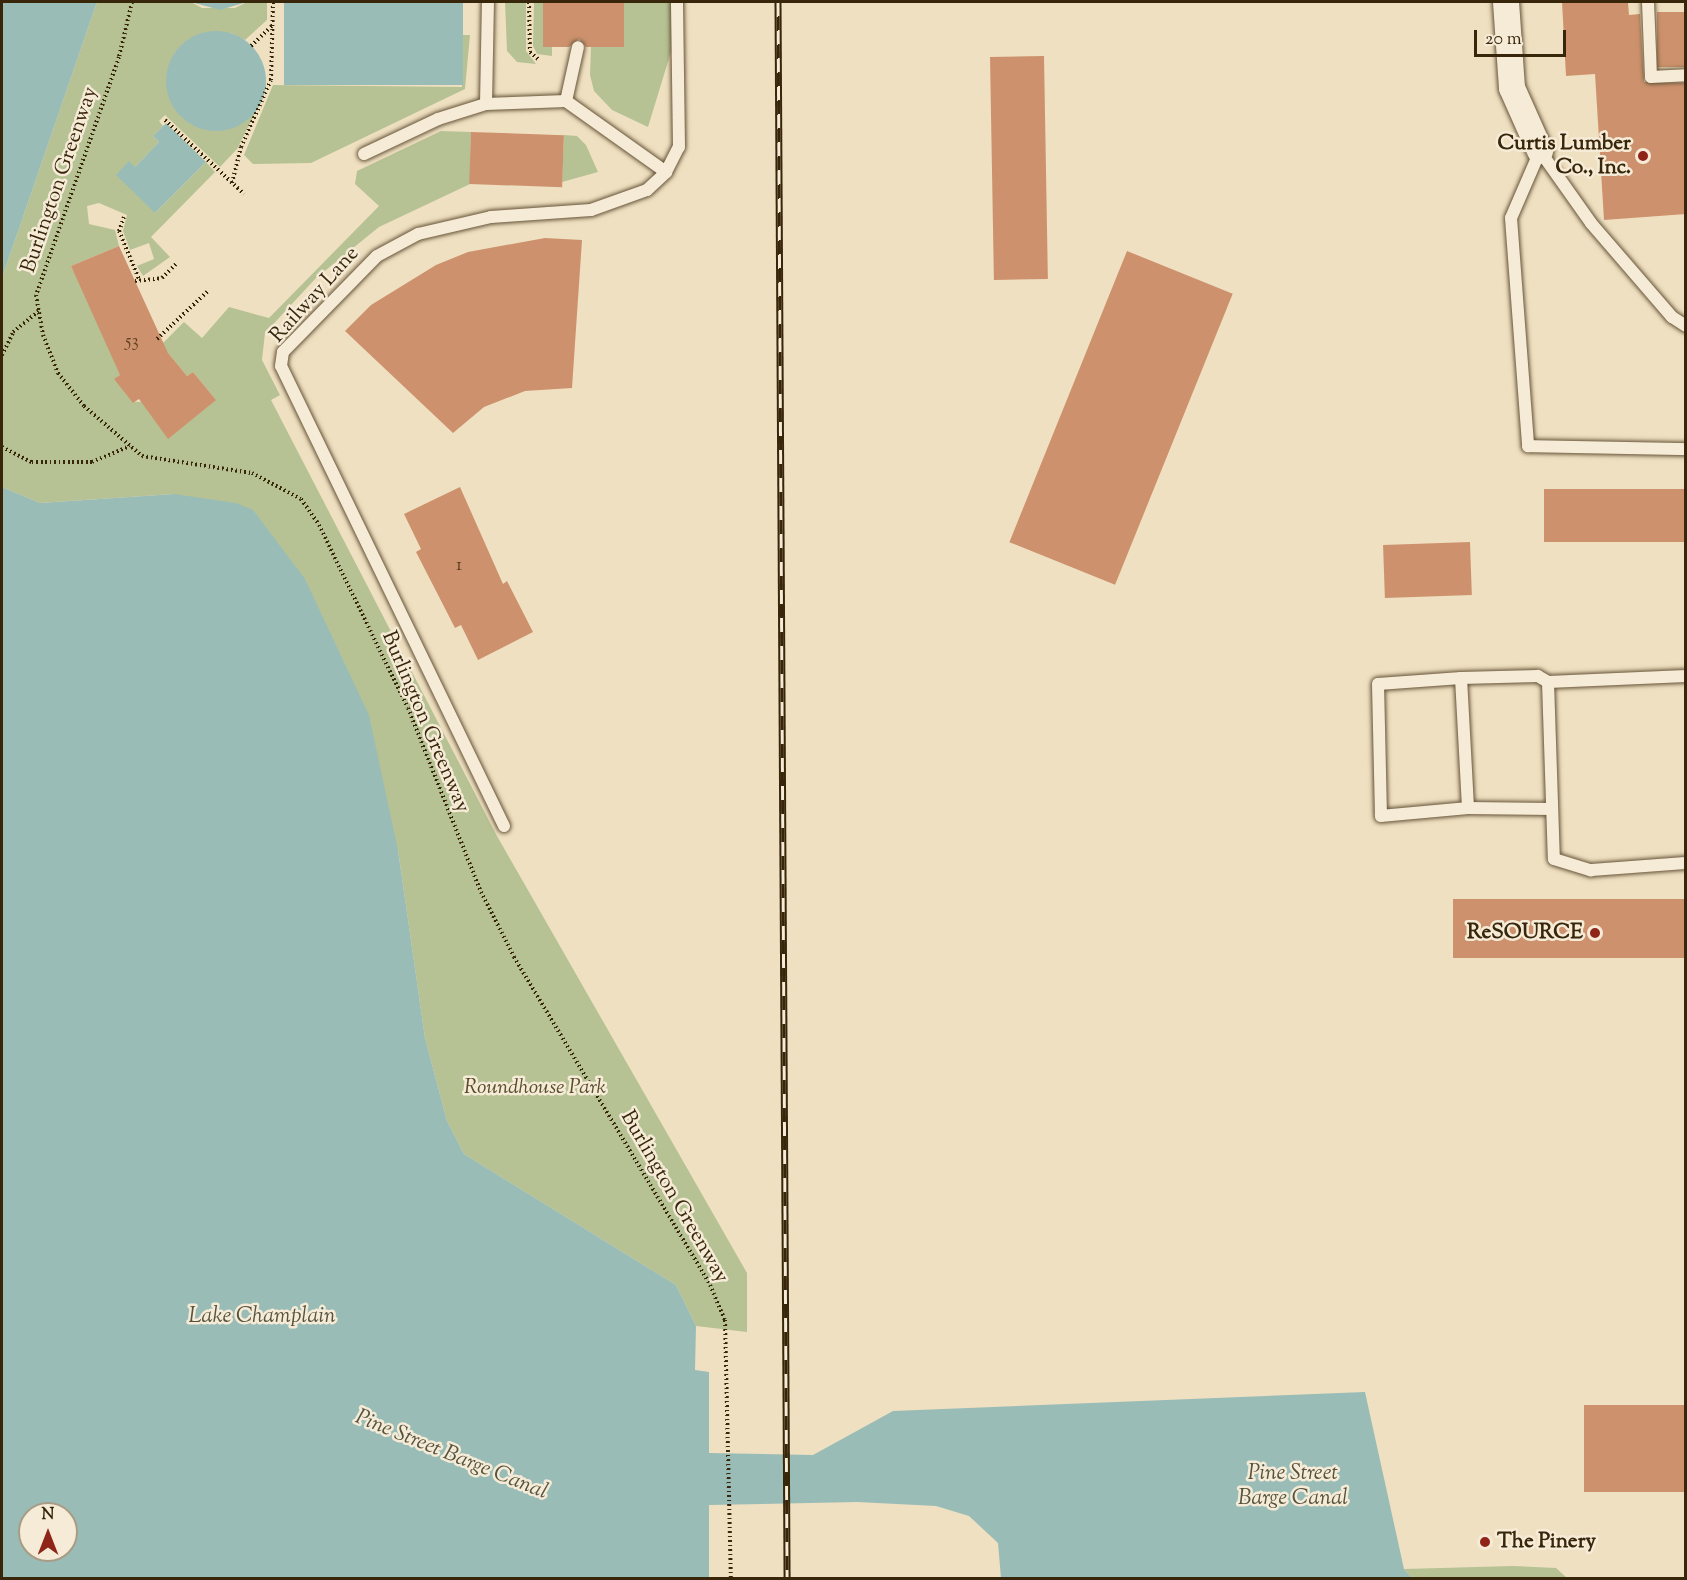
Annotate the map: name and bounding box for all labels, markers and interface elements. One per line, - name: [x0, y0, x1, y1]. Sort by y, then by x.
- scale bar: [1477, 18, 1568, 56]
- text: 20 m: [1485, 27, 1522, 53]
- street label: Burlington Greenway: [16, 84, 104, 276]
- place label: Curtis Lumber Co., Inc.: [1497, 131, 1631, 181]
- marker: Curtis Lumber Co., Inc.: [1636, 149, 1650, 163]
- street label: Railway Lane: [265, 242, 365, 348]
- house number: 53: [125, 331, 139, 353]
- house number: 1: [456, 555, 462, 577]
- street label: Burlington Greenway: [375, 627, 475, 817]
- place label: ReSOURCE: [1467, 920, 1583, 946]
- marker: ReSOURCE: [1588, 926, 1602, 940]
- park label: Roundhouse Park: [464, 1075, 606, 1101]
- street label: Burlington Greenway: [614, 1106, 734, 1288]
- water label: Lake Champlain: [188, 1305, 336, 1331]
- water label: Pine Street Barge Canal: [351, 1405, 551, 1507]
- water label: Pine Street Barge Canal: [1238, 1461, 1348, 1512]
- north arrow: [18, 1502, 78, 1562]
- text: N: [42, 1504, 54, 1527]
- place label: The Pinery: [1497, 1529, 1596, 1555]
- marker: The Pinery: [1478, 1535, 1492, 1549]

